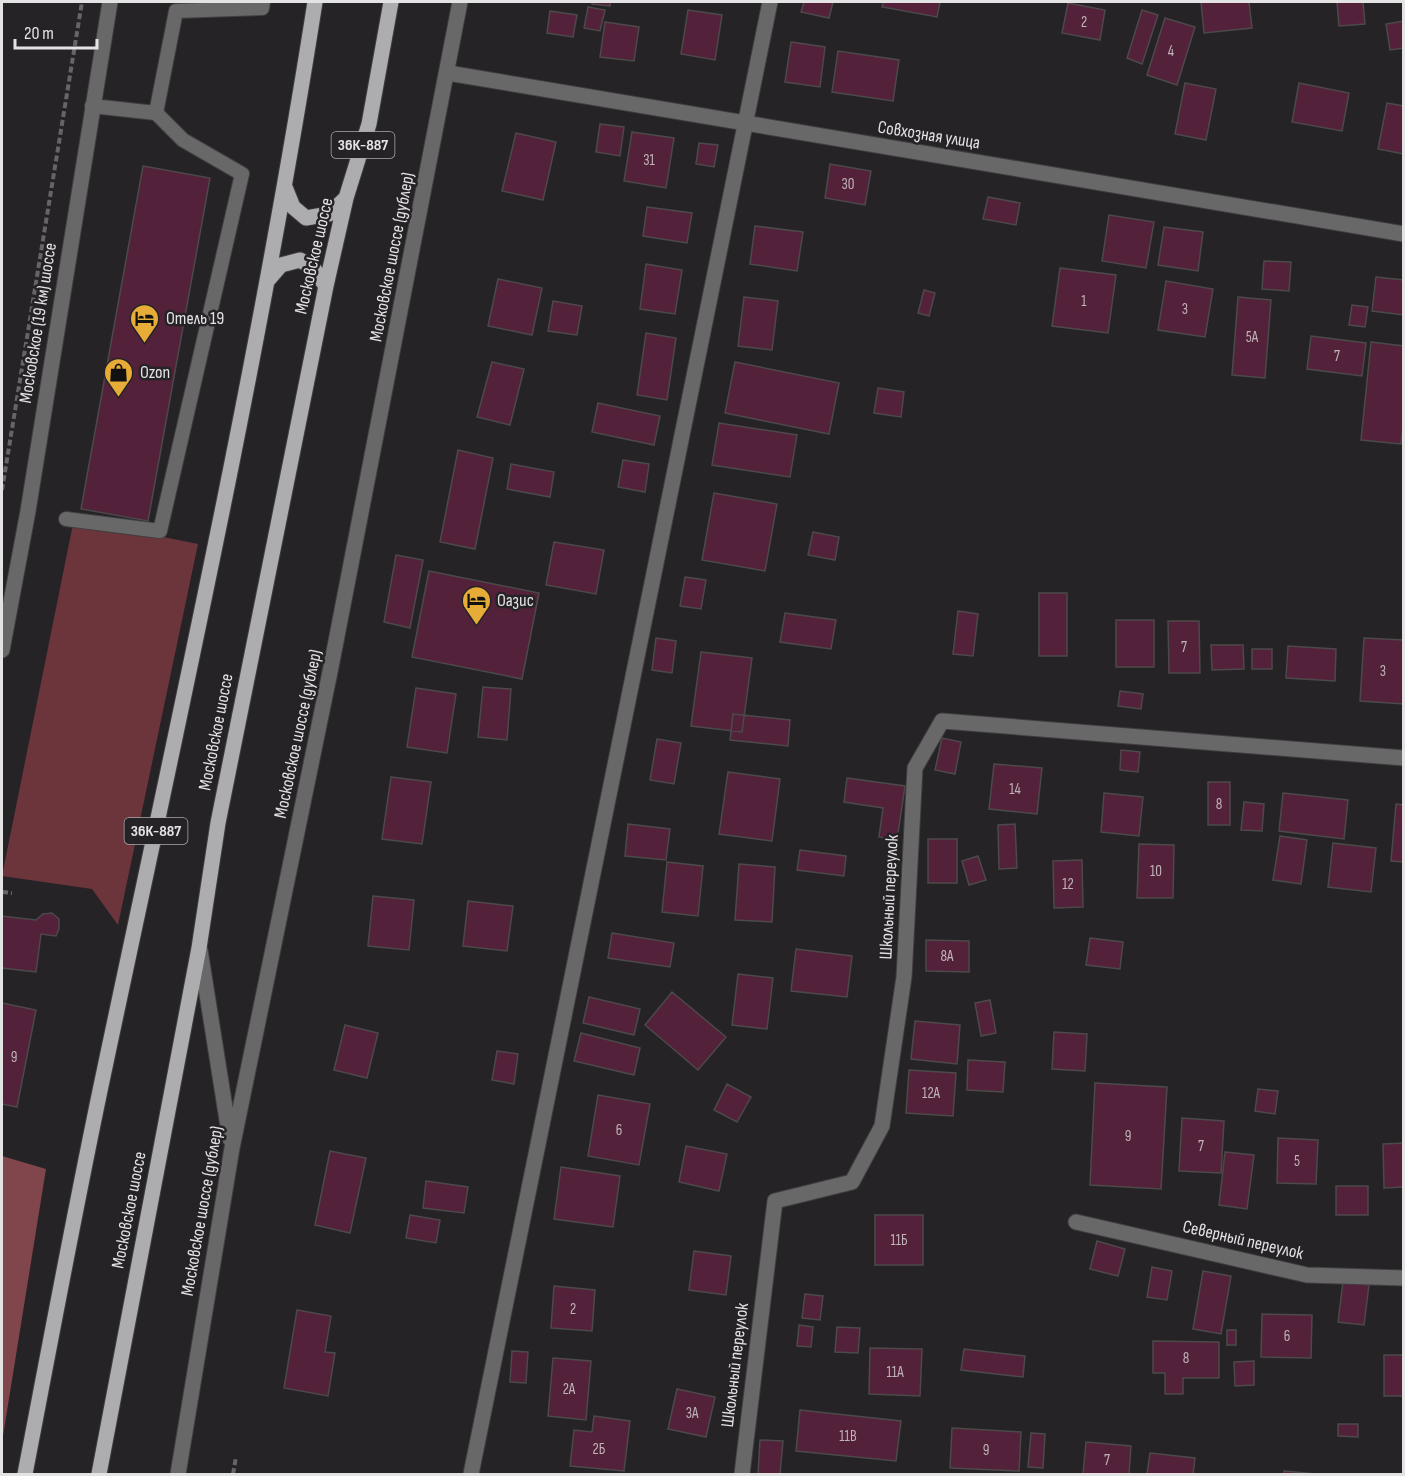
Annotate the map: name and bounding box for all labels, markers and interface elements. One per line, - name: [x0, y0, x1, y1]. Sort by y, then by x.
- scale bar: [15, 12, 98, 50]
- house number: 2: [1081, 13, 1087, 32]
- text: 20 m: [24, 23, 54, 44]
- house number: 4: [1168, 42, 1174, 61]
- street label: Совхозная улица: [876, 117, 982, 153]
- road number: 36К-887: [332, 132, 394, 158]
- house number: 31: [643, 151, 656, 170]
- street label: Московское шоссе (дублер): [365, 171, 419, 343]
- house number: 30: [842, 175, 854, 194]
- street label: Московское шоссе: [290, 196, 338, 316]
- street label: Московское (19 км) шоссе: [15, 241, 61, 405]
- house number: 1: [1081, 292, 1087, 311]
- house number: 3: [1182, 300, 1188, 319]
- hotel icon: Отель 19: [129, 302, 161, 344]
- place label: Отель 19: [166, 308, 224, 329]
- house number: 5А: [1246, 328, 1259, 347]
- house number: 7: [1334, 347, 1340, 366]
- shop icon: Ozon: [103, 356, 135, 398]
- place label: Ozon: [140, 362, 170, 383]
- hotel icon: Оазис: [460, 584, 492, 626]
- place label: Оазис: [497, 590, 534, 611]
- house number: 7: [1181, 638, 1187, 657]
- street label: Московское шоссе (дублер): [270, 648, 326, 820]
- house number: 3: [1380, 662, 1386, 681]
- street label: Московское шоссе: [194, 672, 238, 792]
- house number: 14: [1009, 780, 1021, 799]
- house number: 8: [1216, 795, 1222, 814]
- road number: 36К-887: [124, 818, 188, 844]
- street label: Школьный переулок: [875, 834, 903, 960]
- house number: 10: [1150, 862, 1162, 881]
- house number: 12: [1062, 875, 1074, 894]
- house number: 8А: [941, 947, 954, 966]
- house number: 9: [11, 1048, 17, 1067]
- house number: 12А: [922, 1084, 941, 1103]
- house number: 6: [616, 1121, 622, 1140]
- street label: Московское шоссе (дублер): [177, 1124, 227, 1298]
- house number: 9: [1125, 1127, 1131, 1146]
- house number: 7: [1198, 1137, 1204, 1156]
- street label: Московское шоссе: [107, 1150, 151, 1270]
- house number: 5: [1294, 1152, 1300, 1171]
- street label: Северный переулок: [1181, 1216, 1306, 1264]
- house number: 11Б: [890, 1231, 908, 1250]
- house number: 2: [570, 1300, 576, 1319]
- street label: Школьный переулок: [717, 1302, 753, 1428]
- house number: 6: [1284, 1327, 1290, 1346]
- house number: 8: [1183, 1349, 1189, 1368]
- house number: 11А: [886, 1363, 904, 1382]
- house number: 2А: [563, 1380, 576, 1399]
- house number: 3А: [686, 1404, 699, 1423]
- house number: 11В: [839, 1427, 857, 1446]
- house number: 2Б: [593, 1440, 606, 1459]
- house number: 9: [983, 1441, 989, 1460]
- house number: 7: [1104, 1451, 1110, 1470]

